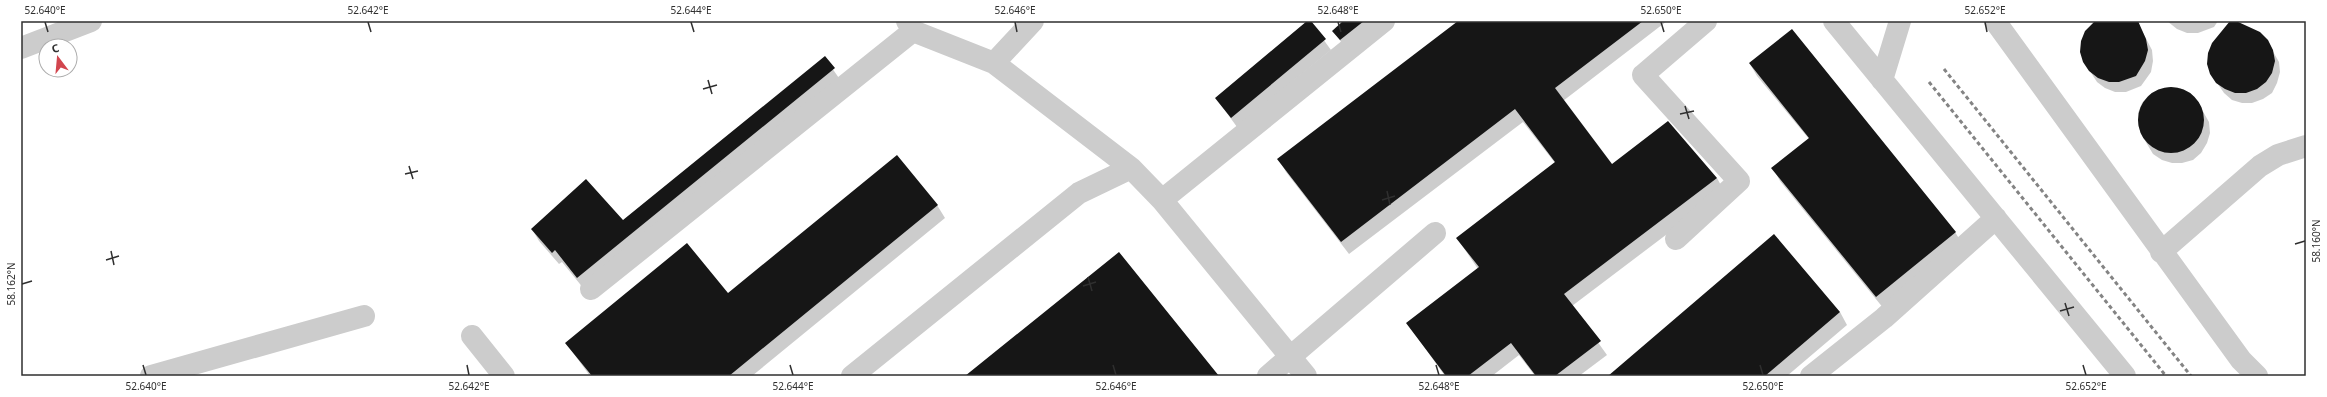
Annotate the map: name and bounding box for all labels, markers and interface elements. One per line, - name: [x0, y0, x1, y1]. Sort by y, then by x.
- text: 52.640°E: [24, 3, 66, 17]
- text: 52.642°E: [347, 3, 389, 17]
- text: 52.644°E: [670, 3, 712, 17]
- text: 52.646°E: [994, 3, 1036, 17]
- text: 52.648°E: [1317, 3, 1359, 17]
- text: 52.650°E: [1640, 3, 1682, 17]
- text: 52.652°E: [1964, 3, 2006, 17]
- north arrow: [38, 38, 78, 78]
- text: С: [50, 40, 61, 56]
- text: 58.160°N: [2309, 219, 2323, 263]
- text: 58.162°N: [4, 262, 18, 306]
- text: 52.640°E: [125, 379, 167, 393]
- text: 52.642°E: [448, 379, 490, 393]
- text: 52.644°E: [772, 379, 814, 393]
- text: 52.646°E: [1095, 379, 1137, 393]
- text: 52.648°E: [1418, 379, 1460, 393]
- text: 52.650°E: [1742, 379, 1784, 393]
- text: 52.652°E: [2065, 379, 2107, 393]

